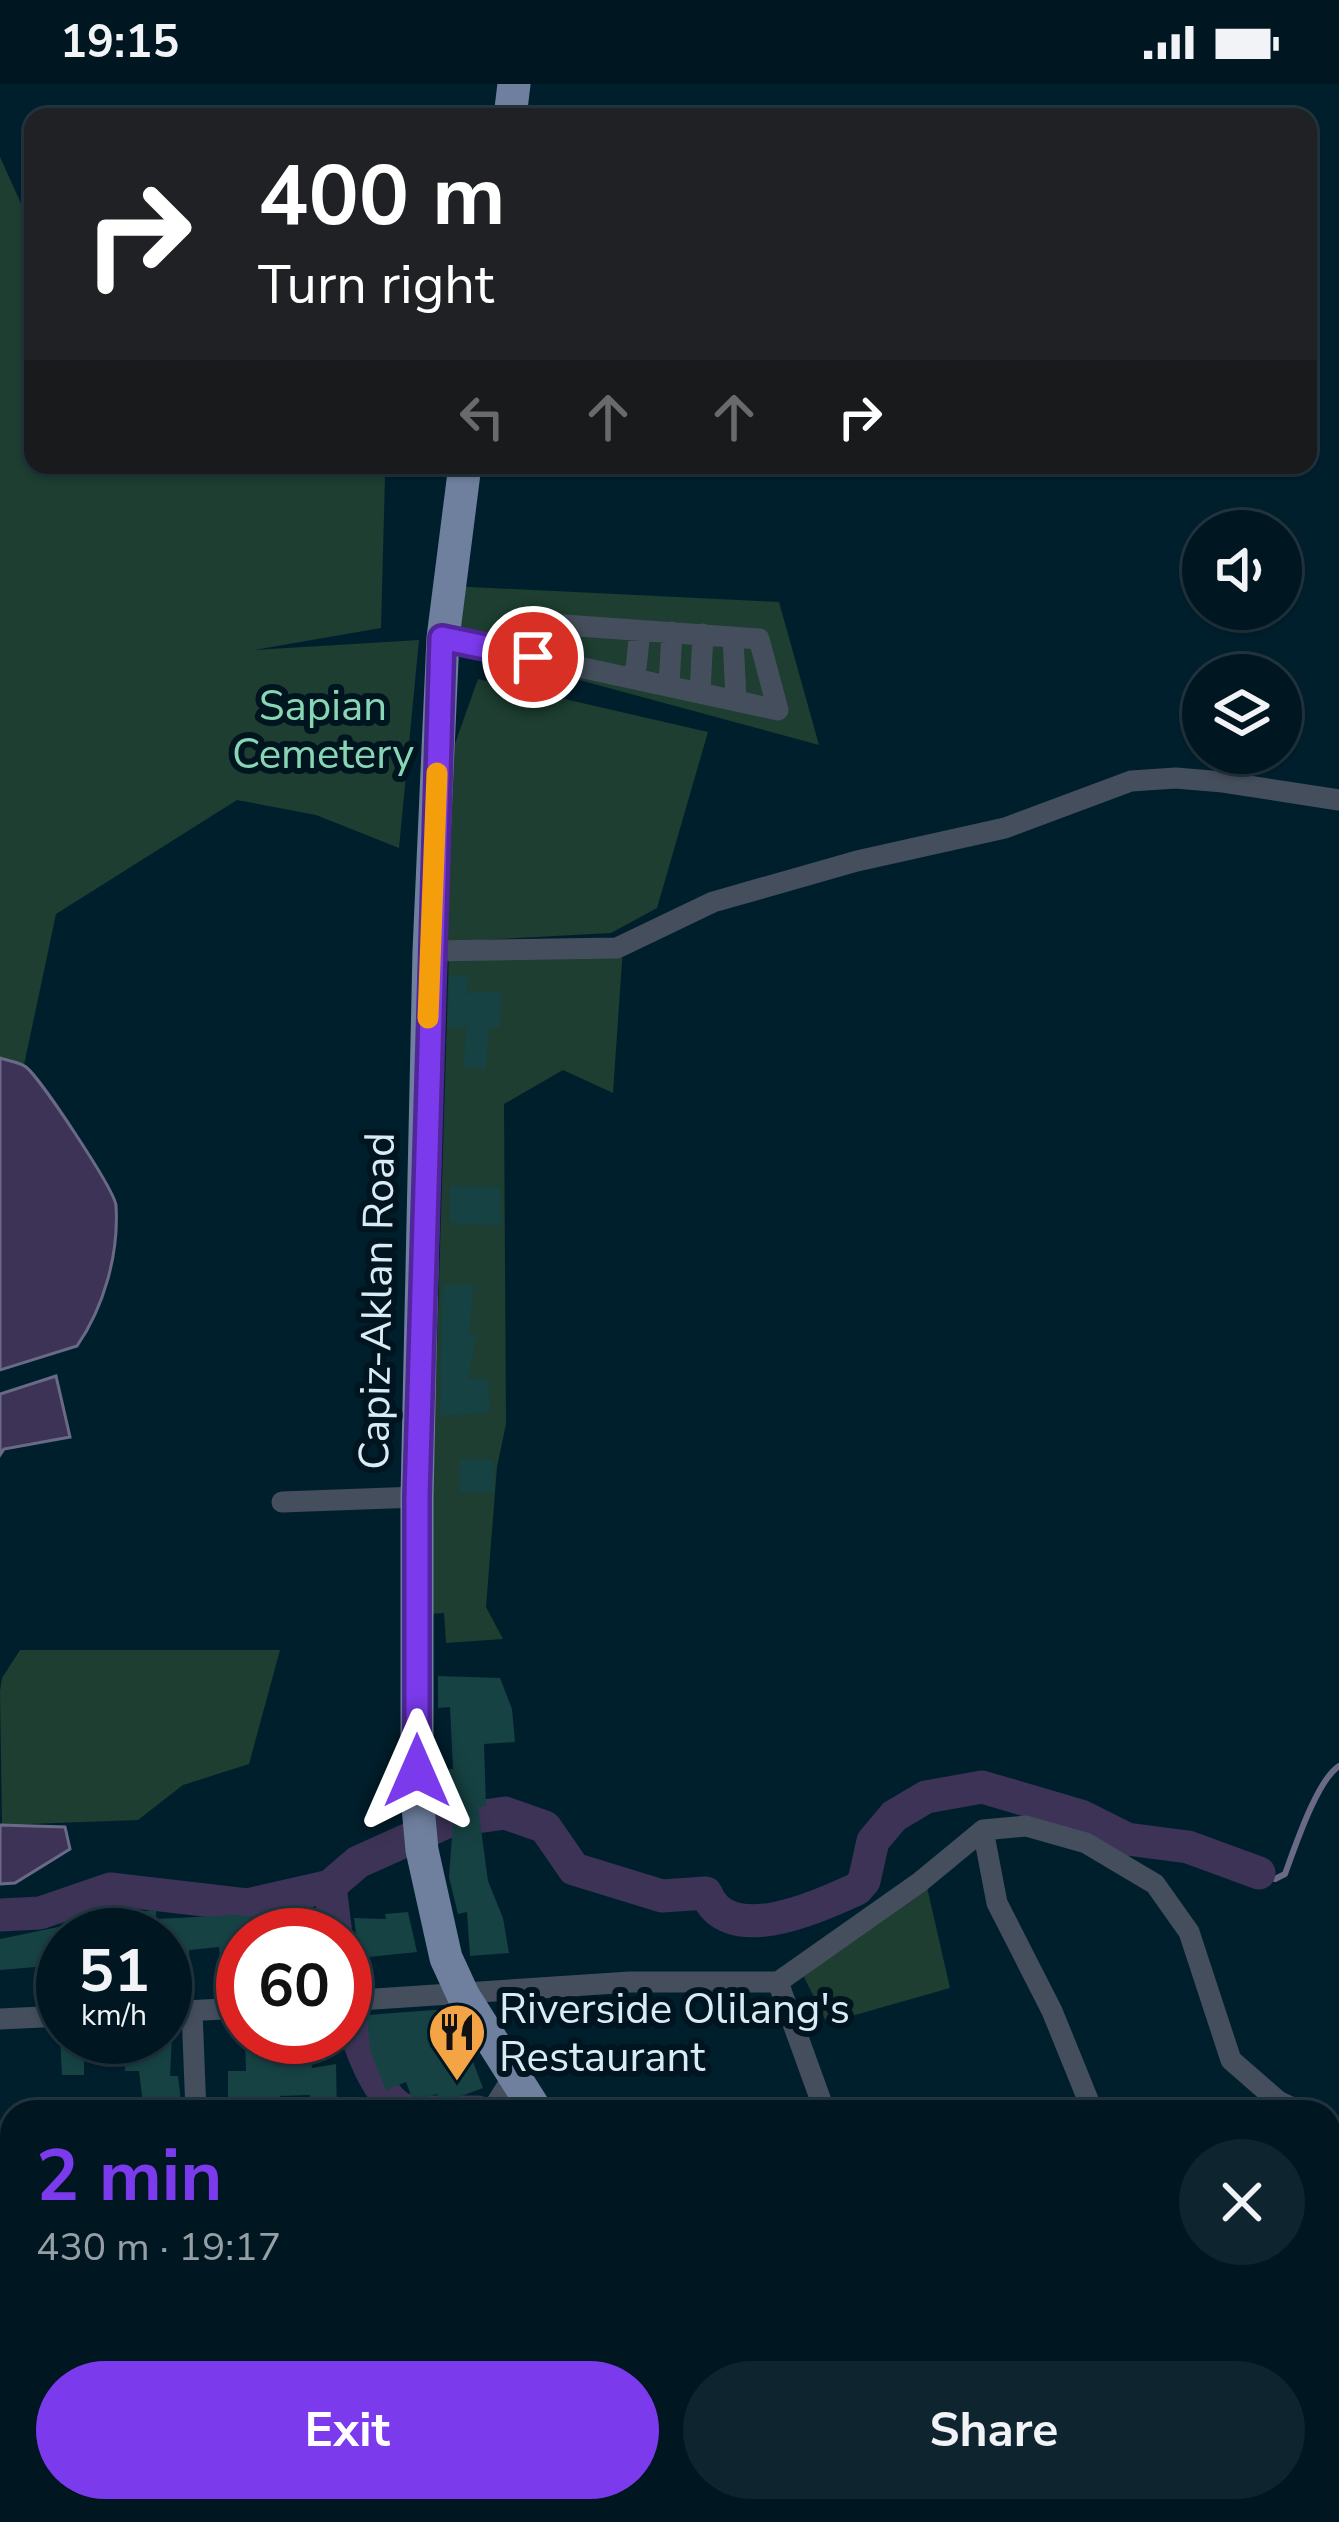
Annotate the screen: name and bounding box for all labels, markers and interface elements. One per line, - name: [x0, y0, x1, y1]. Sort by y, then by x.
- text: 19:15: [60, 12, 179, 73]
- text: 400 m: [258, 139, 506, 254]
- icon: right: [60, 156, 216, 312]
- text: Turn right: [258, 248, 494, 322]
- icon: left: [449, 384, 515, 450]
- icon: ahead: [575, 384, 641, 450]
- icon: ahead: [701, 384, 767, 450]
- icon: right: [827, 384, 893, 450]
- map controls: [1182, 510, 1302, 774]
- button: sound: [1182, 510, 1302, 630]
- pin: [482, 606, 584, 708]
- icon: arrive: [500, 624, 566, 690]
- button: layers: [1182, 654, 1302, 774]
- park label: Sapian Cemetery: [232, 678, 414, 783]
- street label: Capiz-Aklan Road: [346, 1132, 409, 1470]
- position arrow: [354, 1708, 480, 1834]
- speed limit sign: 60: [216, 1908, 372, 2064]
- text: 51: [78, 1930, 150, 2012]
- place label: Riverside Olilang's Restaurant: [499, 1981, 850, 2086]
- text: km/h: [81, 1995, 147, 2036]
- restaurant icon: Riverside Olilang's Restaurant: [426, 2001, 488, 2083]
- text: 2 min: [36, 2127, 222, 2225]
- button: close: [1179, 2139, 1305, 2265]
- text: 430 m · 19:17: [36, 2221, 281, 2274]
- button: Exit: [36, 2361, 659, 2499]
- button: Share: [683, 2361, 1305, 2499]

